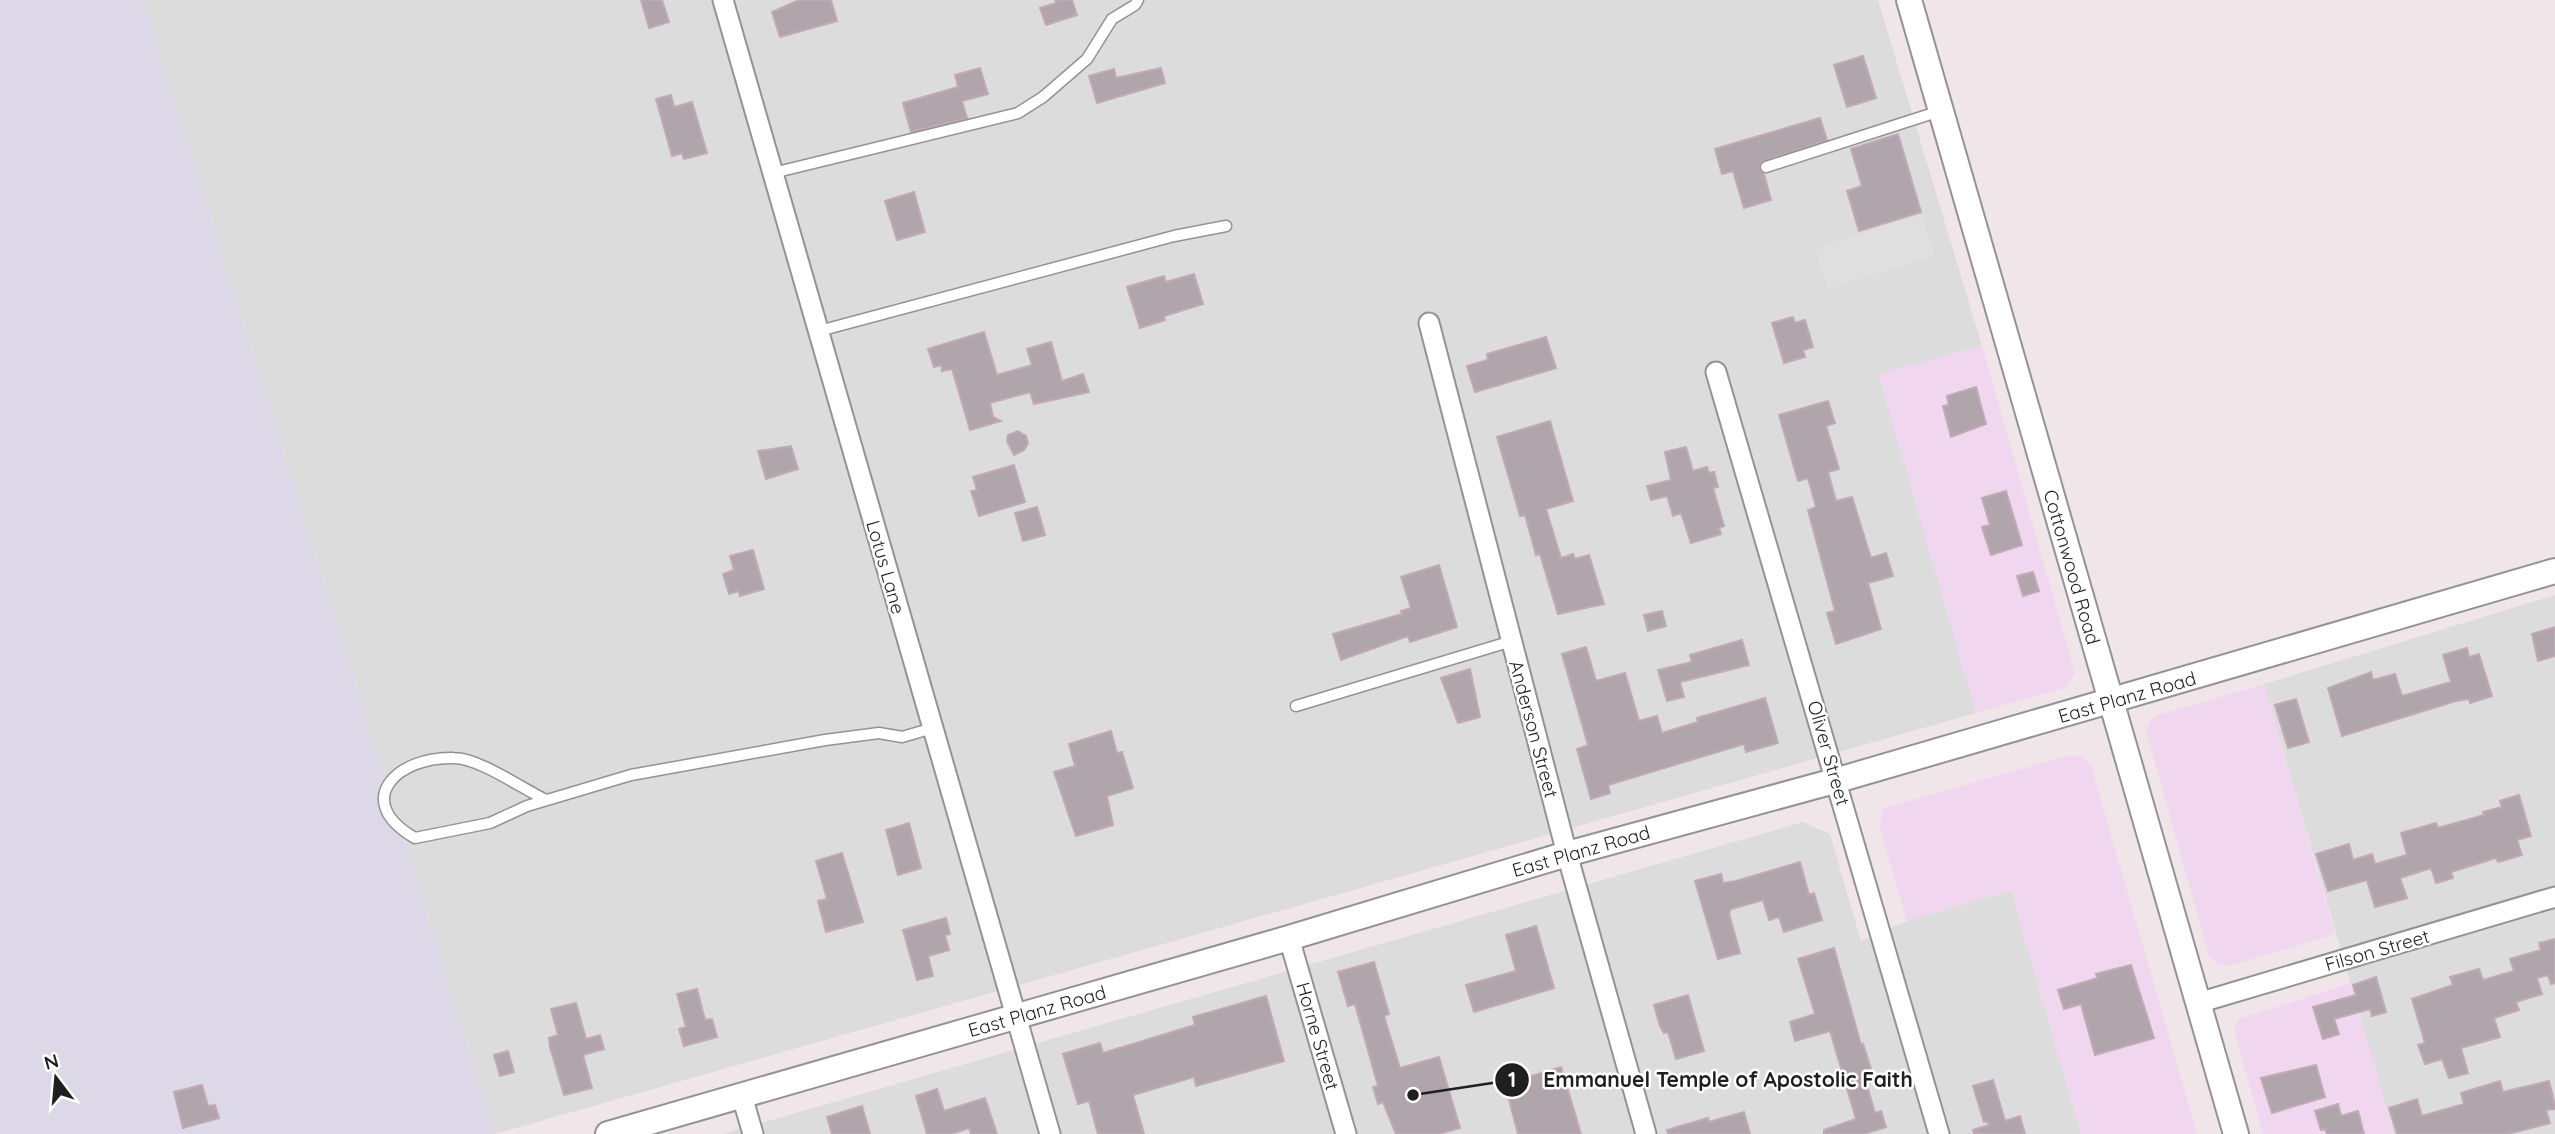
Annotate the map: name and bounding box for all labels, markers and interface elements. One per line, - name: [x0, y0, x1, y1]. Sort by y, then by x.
- street label: Cottonwood Road: [2038, 487, 2106, 647]
- street label: Lotus Lane: [861, 517, 911, 617]
- street label: Anderson Street: [1504, 658, 1564, 800]
- street label: East Planz Road: [2055, 666, 2199, 728]
- street label: Oliver Street: [1803, 698, 1855, 808]
- street label: East Planz Road: [1509, 820, 1653, 882]
- street label: Filson Street: [2322, 924, 2432, 976]
- street label: Horne Street: [1291, 979, 1345, 1093]
- street label: East Planz Road: [965, 980, 1109, 1042]
- north arrow: [21, 1043, 91, 1113]
- text: N: [41, 1048, 61, 1075]
- callout: Emmanuel Temple of Apostolic Faith: [1495, 1059, 1927, 1101]
- text: 1: [1508, 1066, 1516, 1092]
- text: Emmanuel Temple of Apostolic Faith: [1543, 1066, 1913, 1092]

